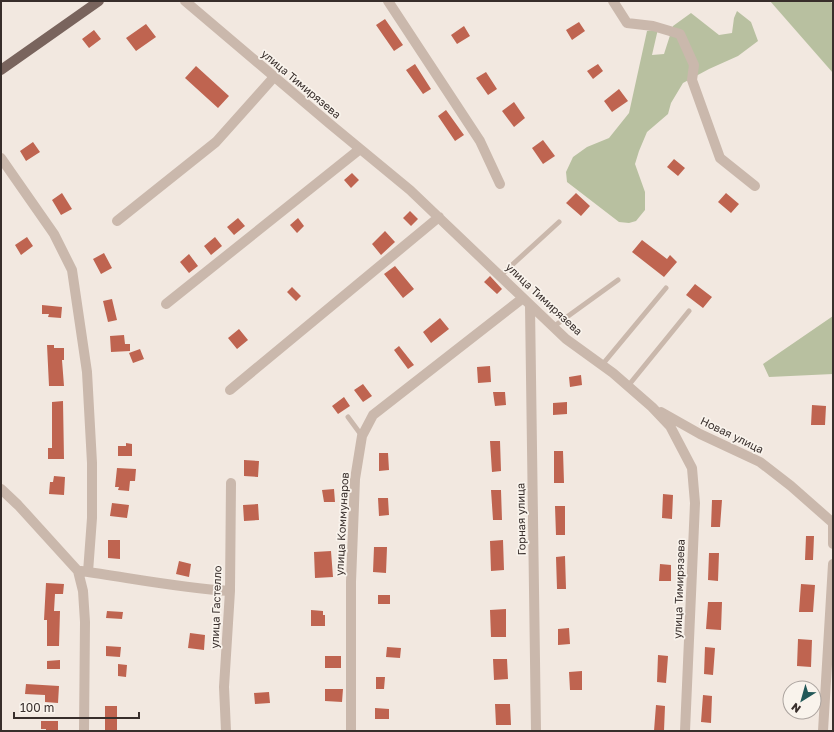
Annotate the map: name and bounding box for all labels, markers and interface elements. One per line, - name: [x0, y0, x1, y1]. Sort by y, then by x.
- street label: улица Тимирязева: [259, 47, 344, 121]
- street label: улица Тимирязева: [503, 260, 585, 337]
- street label: Новая улица: [699, 414, 766, 455]
- street label: улица Коммунаров: [332, 472, 351, 576]
- street label: Горная улица: [513, 483, 528, 555]
- street label: улица Тимирязева: [670, 539, 687, 639]
- street label: улица Гастелло: [208, 565, 223, 649]
- north arrow: [782, 680, 822, 720]
- scale bar: [14, 694, 139, 720]
- text: 100 m: [20, 700, 54, 715]
- text: N: [788, 701, 803, 716]

